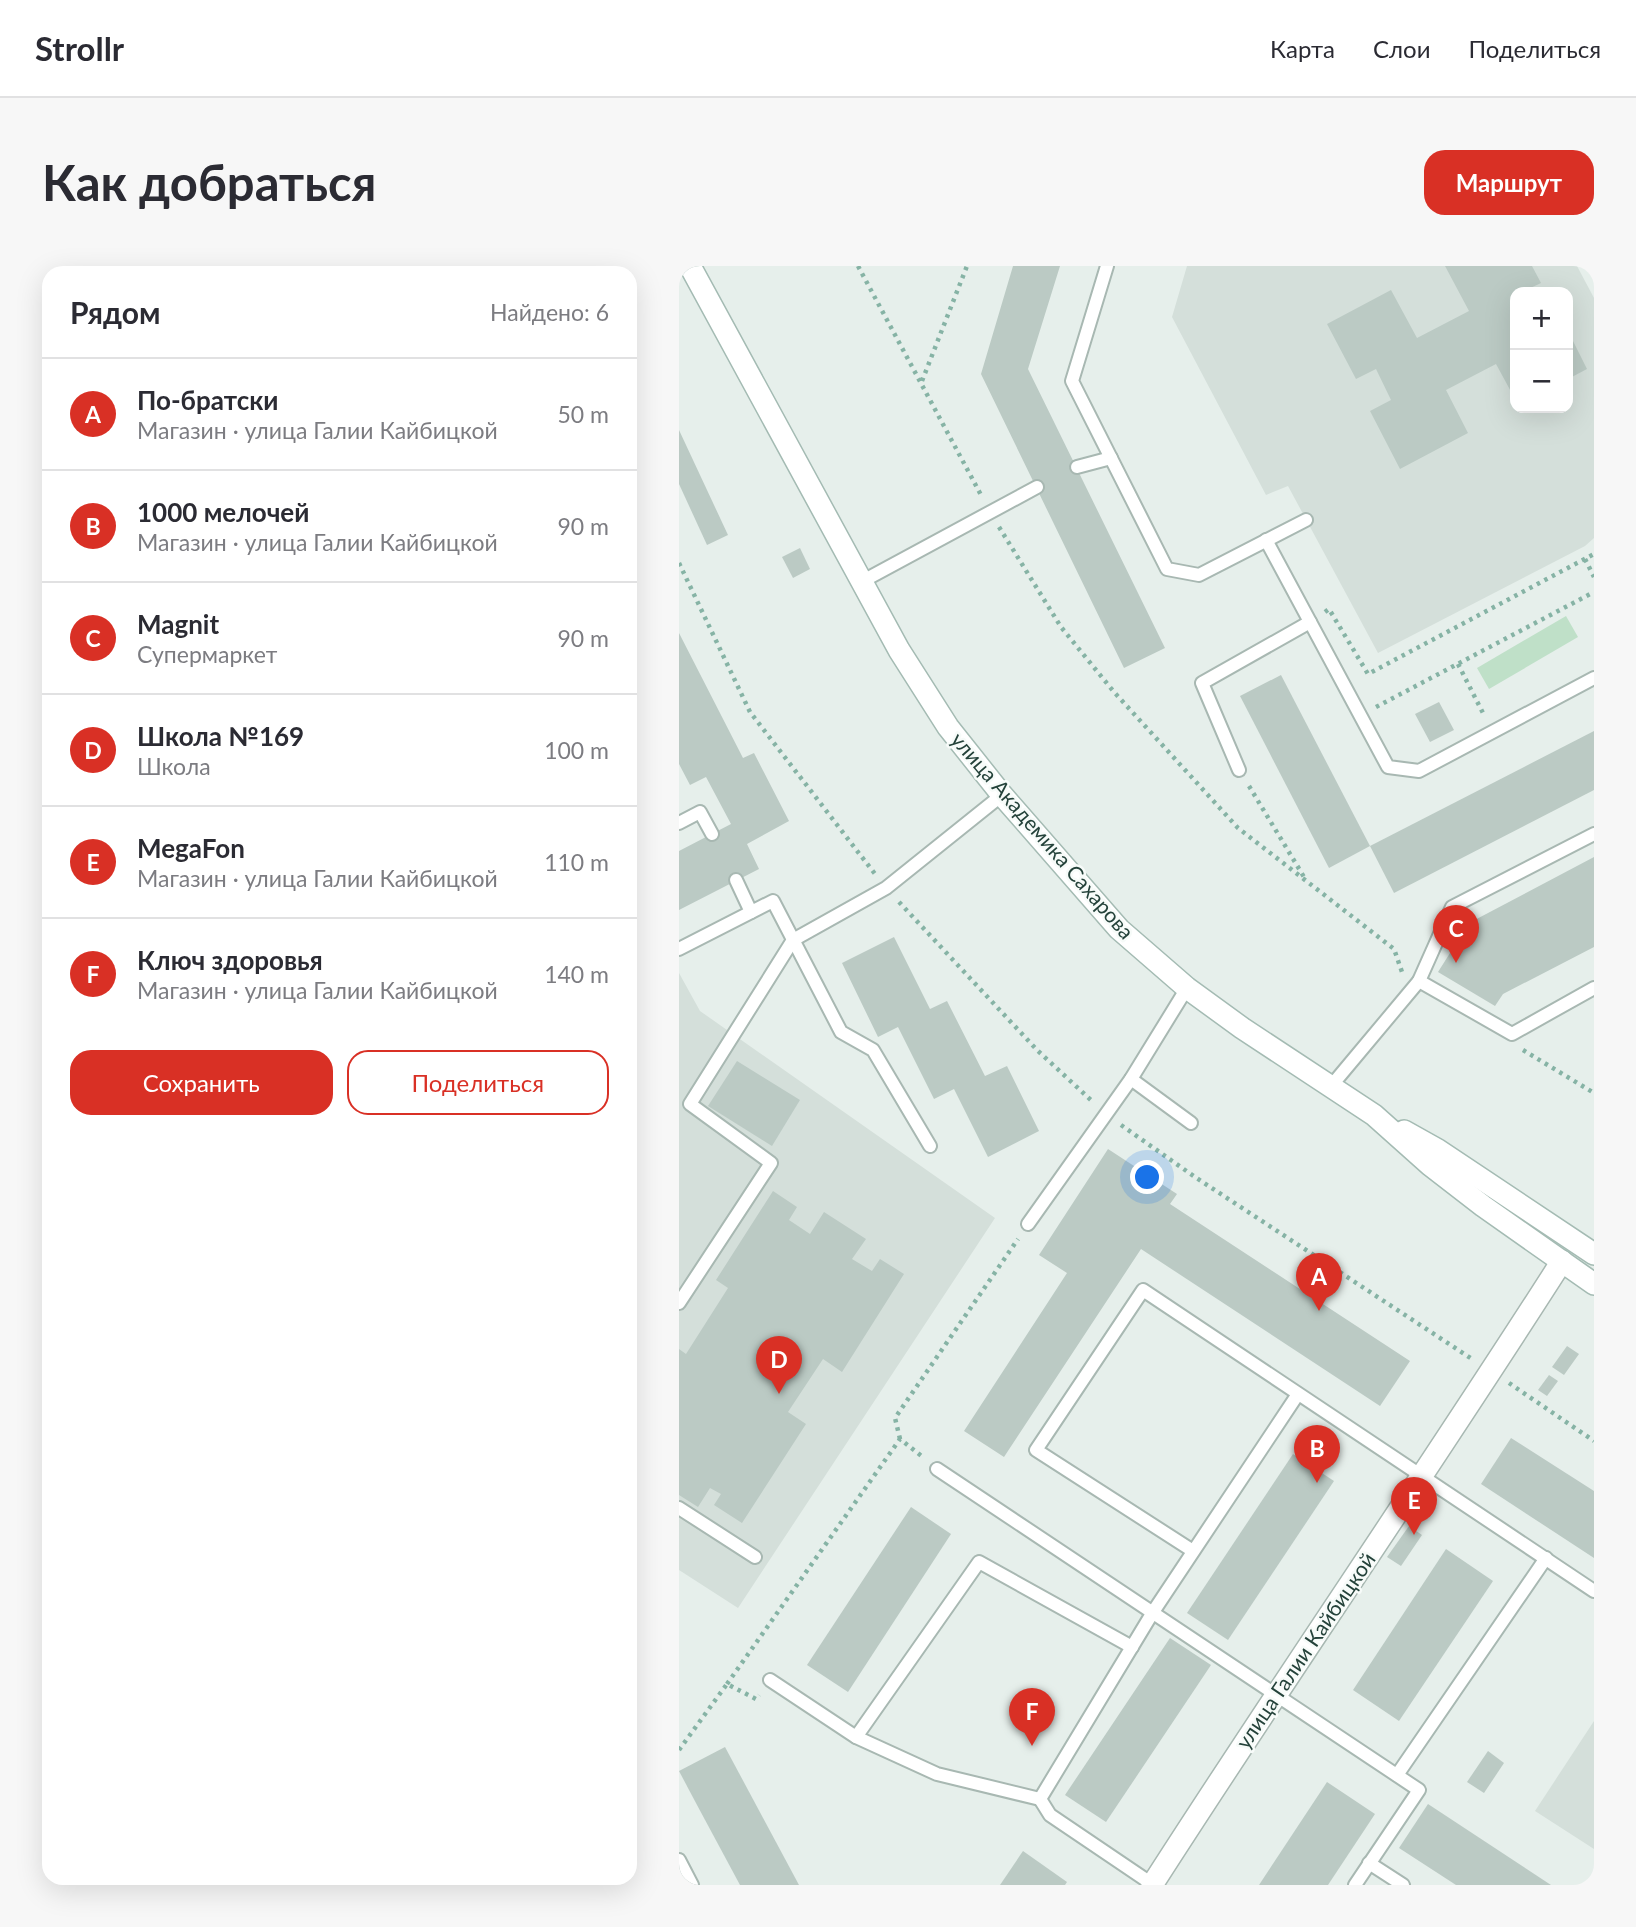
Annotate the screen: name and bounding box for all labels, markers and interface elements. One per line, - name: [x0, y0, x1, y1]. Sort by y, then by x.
- text: Strollr: [35, 28, 124, 68]
- text: Карта: [1270, 34, 1335, 63]
- text: Слои: [1373, 34, 1430, 63]
- text: Поделиться: [1468, 34, 1601, 63]
- button: Маршрут: [1424, 150, 1594, 215]
- text: Как добраться: [42, 153, 376, 211]
- map controls: [1510, 287, 1573, 413]
- button: +: [1510, 287, 1573, 350]
- text: Рядом: [70, 294, 160, 330]
- text: Найдено: 6: [490, 298, 609, 326]
- button: −: [1510, 350, 1573, 413]
- text: По-братски: [137, 384, 278, 416]
- text: A: [85, 400, 101, 428]
- text: 50 m: [558, 400, 609, 428]
- text: Магазин · улица Галии Кайбицкой: [137, 416, 498, 444]
- text: 1000 мелочей: [137, 496, 309, 528]
- text: B: [85, 512, 101, 540]
- text: 90 m: [558, 512, 609, 540]
- text: Магазин · улица Галии Кайбицкой: [137, 528, 498, 556]
- text: Magnit: [137, 608, 219, 640]
- text: C: [85, 624, 101, 652]
- text: 90 m: [558, 624, 609, 652]
- text: Супермаркет: [137, 640, 277, 668]
- text: Школа №169: [137, 720, 304, 752]
- street label: улица Академика Сахарова: [947, 727, 1140, 943]
- text: D: [84, 736, 102, 764]
- text: 100 m: [544, 736, 609, 764]
- text: Школа: [137, 752, 211, 780]
- text: MegaFon: [137, 832, 245, 864]
- text: E: [86, 848, 100, 876]
- text: 110 m: [544, 848, 609, 876]
- text: Магазин · улица Галии Кайбицкой: [137, 864, 498, 892]
- pin: C: [1433, 905, 1479, 963]
- text: Ключ здоровья: [137, 944, 323, 976]
- text: F: [86, 960, 100, 988]
- text: 140 m: [544, 960, 609, 988]
- text: Магазин · улица Галии Кайбицкой: [137, 976, 498, 1004]
- button: Сохранить: [70, 1050, 333, 1115]
- button: Поделиться: [347, 1050, 609, 1115]
- your location: [1130, 1160, 1164, 1194]
- pin: A: [1296, 1253, 1342, 1311]
- pin: D: [756, 1336, 802, 1394]
- pin: B: [1294, 1425, 1340, 1483]
- pin: E: [1391, 1477, 1437, 1535]
- street label: улица Галии Кайбицкой: [1230, 1547, 1380, 1753]
- pin: F: [1009, 1688, 1055, 1746]

